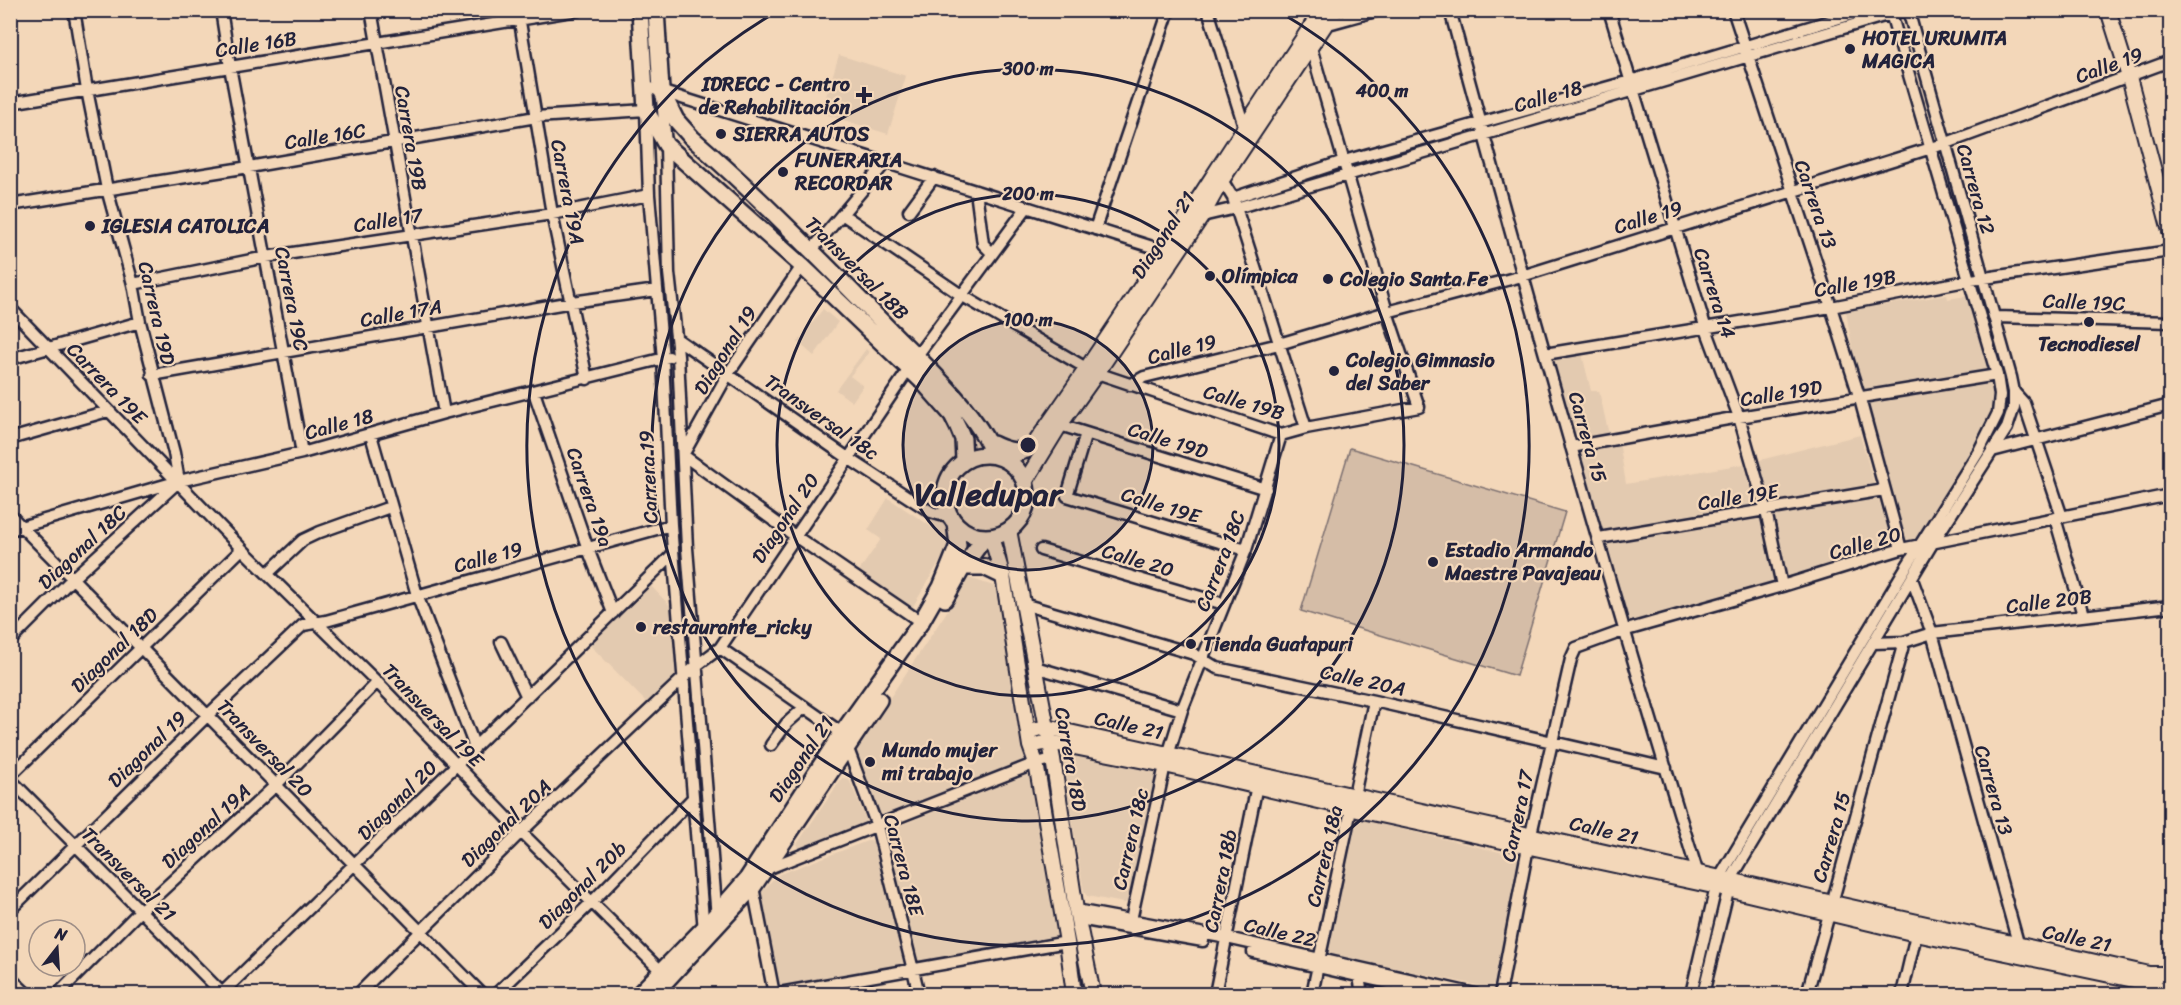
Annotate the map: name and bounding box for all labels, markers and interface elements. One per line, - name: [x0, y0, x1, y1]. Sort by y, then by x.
- street label: Calle 16B: [213, 21, 300, 68]
- place label: HOTEL URUMITA MAGICA: [1861, 21, 2007, 79]
- street label: Calle 19: [2070, 37, 2148, 94]
- marker: HOTEL URUMITA MAGICA: [1843, 42, 1857, 56]
- text: 300 m: [1001, 53, 1054, 85]
- place label: IDRECC - Centro de Rehabilitación: [698, 67, 851, 125]
- street label: Calle 18: [1510, 70, 1587, 123]
- text: 400 m: [1355, 75, 1408, 107]
- street label: Carrera 19B: [384, 83, 437, 194]
- marker: IDRECC - Centro de Rehabilitación: [855, 86, 873, 104]
- street label: Calle 16C: [282, 113, 369, 160]
- place label: SIERRA AUTOS: [732, 117, 870, 152]
- marker: SIERRA AUTOS: [714, 127, 728, 141]
- street label: Carrera 19A: [540, 136, 595, 248]
- street label: Carrera 12: [1946, 140, 2005, 239]
- place label: FUNERARIA RECORDAR: [794, 143, 902, 201]
- street label: Carrera 13: [1784, 155, 1847, 253]
- marker: FUNERARIA RECORDAR: [776, 165, 790, 179]
- text: 200 m: [1001, 178, 1054, 210]
- street label: Diagonal 21: [1122, 184, 1205, 286]
- street label: Calle 19: [1609, 190, 1687, 244]
- street label: Calle 17: [351, 198, 427, 243]
- street label: Transversal 18B: [796, 208, 918, 329]
- place label: IGLESIA CATOLICA: [101, 209, 270, 244]
- marker: IGLESIA CATOLICA: [83, 219, 97, 233]
- street label: Carrera 14: [1683, 243, 1746, 343]
- street label: Carrera 19C: [264, 244, 319, 355]
- street label: Carrera 19D: [128, 258, 185, 368]
- place label: Olímpica: [1222, 259, 1299, 294]
- street label: Calle 19B: [1811, 259, 1899, 308]
- place label: Colegio Santa Fe: [1339, 262, 1489, 297]
- marker: Olímpica: [1203, 269, 1217, 283]
- marker: Colegio Santa Fe: [1321, 272, 1335, 286]
- street label: Calle 19C: [2042, 284, 2126, 321]
- street label: Calle 17A: [357, 289, 445, 338]
- street label: Diagonal 19: [684, 299, 767, 402]
- text: 100 m: [1004, 304, 1053, 336]
- marker: Tecnodiesel: [2082, 315, 2096, 329]
- street label: Calle 19: [1144, 324, 1220, 375]
- place label: Tecnodiesel: [2038, 327, 2141, 362]
- street label: Carrera 19E: [58, 334, 157, 434]
- place label: Colegio Gimnasio del Saber: [1345, 343, 1495, 401]
- marker: Colegio Gimnasio del Saber: [1327, 364, 1341, 378]
- street label: Transversal 18c: [757, 365, 887, 470]
- street label: Calle 19D: [1738, 370, 1824, 417]
- street label: Calle 19B: [1199, 374, 1289, 431]
- street label: Carrera 15: [1558, 387, 1617, 487]
- street label: Calle 18: [301, 399, 377, 450]
- street label: Calle 19D: [1123, 412, 1212, 469]
- street label: Carrera 19: [629, 429, 668, 525]
- centre of rings: [1018, 435, 1038, 455]
- street label: Carrera 19a: [556, 443, 623, 552]
- street label: Diagonal 20: [742, 466, 829, 571]
- district label: Valledupar: [914, 466, 1065, 523]
- street label: Calle 19E: [1695, 474, 1783, 521]
- street label: Calle 19E: [1117, 477, 1207, 535]
- street label: Diagonal 18C: [29, 496, 136, 598]
- street label: Carrera 18C: [1185, 505, 1256, 617]
- street label: Calle 20: [1825, 517, 1905, 570]
- street label: Calle 19: [450, 531, 527, 583]
- place label: Estadio Armando Maestre Pavajeau: [1444, 533, 1601, 591]
- street label: Calle 20: [1098, 534, 1178, 587]
- marker: Estadio Armando Maestre Pavajeau: [1426, 555, 1440, 569]
- street label: Calle 20B: [2004, 579, 2094, 624]
- street label: Diagonal 18D: [62, 599, 167, 702]
- place label: restaurante_ricky: [652, 610, 812, 645]
- marker: restaurante_ricky: [634, 620, 648, 634]
- place label: Tienda Guatapuri: [1203, 627, 1354, 662]
- marker: Tienda Guatapuri: [1184, 637, 1198, 651]
- street label: Transversal 19E: [373, 654, 494, 778]
- street label: Calle 20A: [1317, 654, 1409, 707]
- street label: Transversal 20: [208, 690, 322, 806]
- street label: Calle 21: [1091, 701, 1167, 750]
- street label: Diagonal 19: [99, 702, 196, 797]
- street label: Carrera 18D: [1044, 704, 1097, 814]
- street label: Diagonal 21: [759, 708, 844, 810]
- place label: Mundo mujer mi trabajo: [881, 733, 999, 791]
- street label: Carrera 13: [1964, 741, 2023, 839]
- street label: Diagonal 20: [348, 751, 446, 849]
- marker: Mundo mujer mi trabajo: [863, 755, 877, 769]
- street label: Carrera 17: [1491, 766, 1545, 865]
- street label: Diagonal 20A: [452, 770, 560, 876]
- street label: Diagonal 19A: [153, 775, 260, 878]
- street label: Carrera 18c: [1102, 785, 1159, 893]
- street label: Carrera 15: [1802, 787, 1861, 887]
- street label: Carrera 18a: [1296, 802, 1353, 910]
- street label: Calle 21: [1566, 806, 1642, 855]
- street label: Carrera 18E: [873, 810, 934, 922]
- street label: Transversal 21: [73, 818, 185, 930]
- street label: Carrera 18b: [1193, 827, 1248, 936]
- street label: Diagonal 20b: [530, 833, 635, 938]
- street label: Calle 22: [1241, 907, 1320, 958]
- street label: Calle 21: [2039, 914, 2115, 963]
- north arrow: [27, 918, 87, 978]
- text: N: [51, 918, 72, 950]

